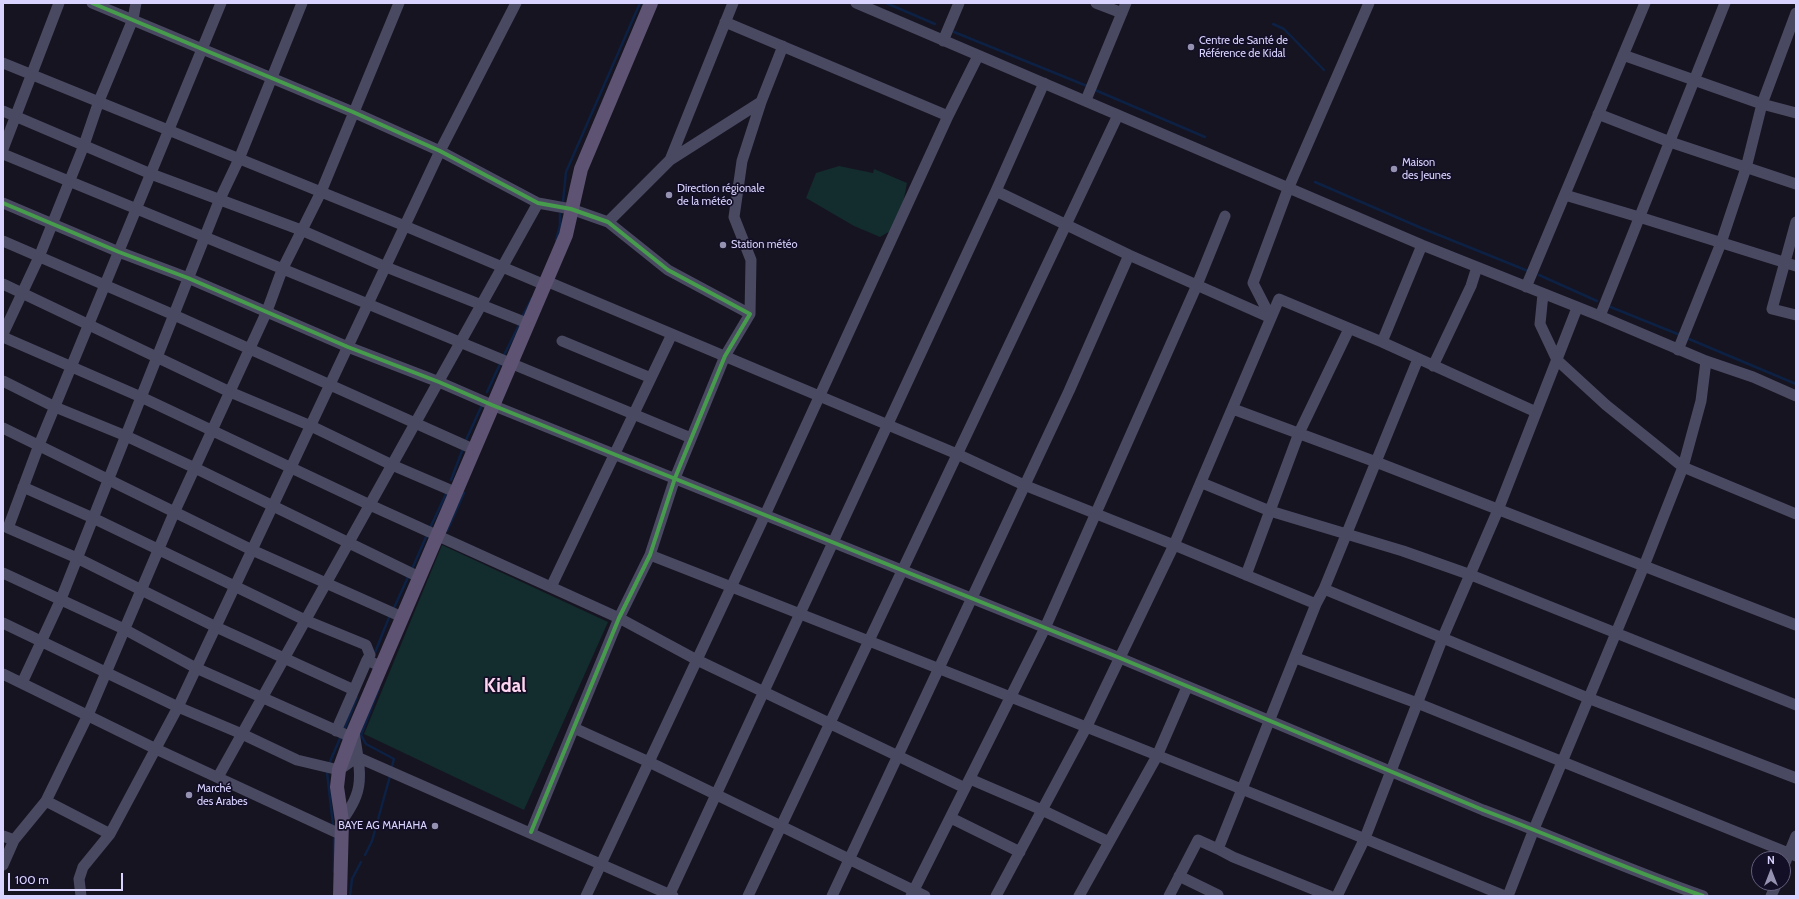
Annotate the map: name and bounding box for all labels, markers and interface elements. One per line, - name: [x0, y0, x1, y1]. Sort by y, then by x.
- place label: Centre de Santé de Référence de Kidal: [1199, 34, 1288, 60]
- marker: Centre de Santé de Référence de Kidal: [1186, 42, 1196, 52]
- place label: Maison des Jeunes: [1402, 156, 1451, 182]
- marker: Maison des Jeunes: [1389, 164, 1399, 174]
- place label: Direction régionale de la météo: [677, 182, 765, 208]
- marker: Direction régionale de la météo: [664, 190, 674, 200]
- place label: Station météo: [731, 238, 797, 252]
- marker: Station météo: [718, 240, 728, 250]
- district label: Kidal: [484, 675, 526, 697]
- place label: Marché des Arabes: [197, 782, 248, 808]
- marker: Marché des Arabes: [184, 790, 194, 800]
- place label: BAYE AG MAHAHA: [338, 819, 427, 833]
- marker: BAYE AG MAHAHA: [430, 821, 440, 831]
- north arrow: [1751, 851, 1791, 891]
- text: N: [1767, 853, 1775, 867]
- scale bar: [10, 865, 125, 891]
- text: 100 m: [15, 872, 49, 887]

